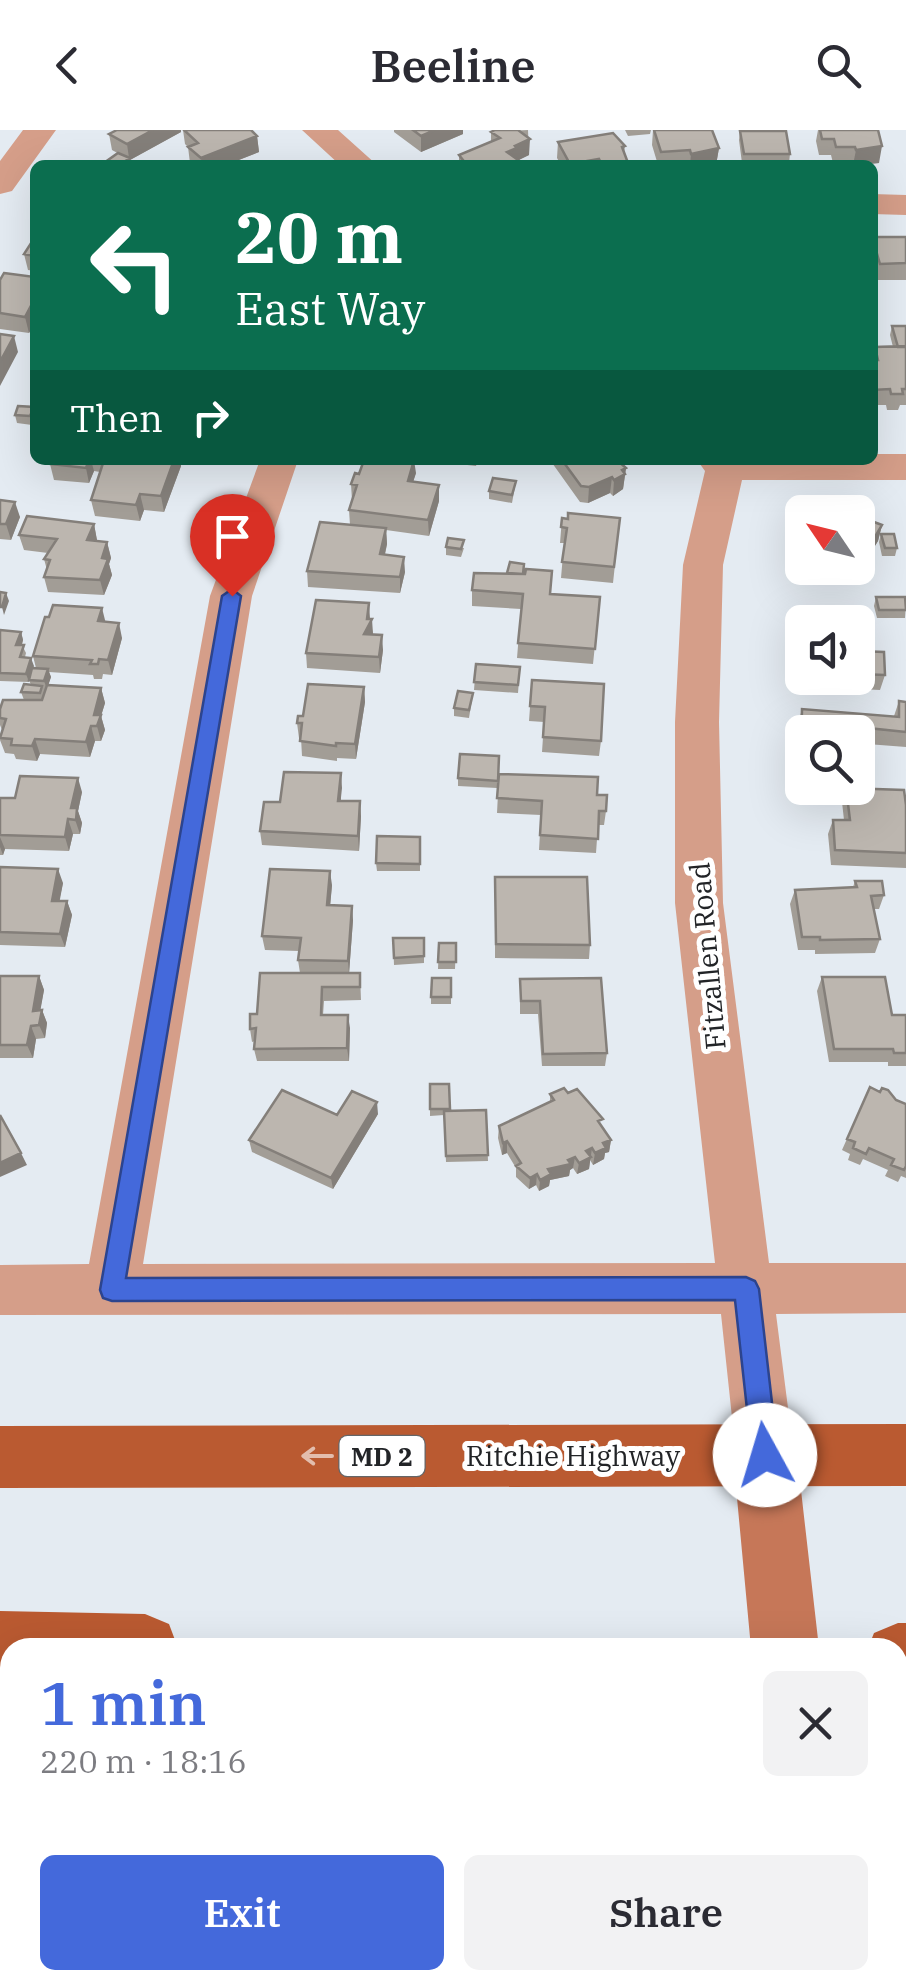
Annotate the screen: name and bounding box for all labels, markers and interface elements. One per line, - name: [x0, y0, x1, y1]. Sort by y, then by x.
- text: Beeline: [371, 36, 535, 94]
- icon: back: [40, 38, 95, 93]
- icon: search: [811, 38, 866, 93]
- text: 20 m: [235, 191, 403, 282]
- icon: left: [70, 200, 200, 330]
- text: East Way: [235, 279, 425, 337]
- icon: right: [183, 390, 238, 445]
- text: Then: [70, 393, 163, 442]
- pin: [190, 494, 275, 597]
- north arrow: [785, 495, 875, 585]
- map controls: [785, 495, 875, 805]
- icon: arrive: [205, 509, 260, 564]
- button: sound: [785, 605, 875, 695]
- button: search: [785, 715, 875, 805]
- street label: Fitzallen Road: [680, 861, 734, 1051]
- position arrow: [713, 1403, 817, 1507]
- road number: MD 2: [340, 1436, 424, 1476]
- street label: Ritchie Highway: [466, 1437, 680, 1474]
- one-way arrow: [302, 1446, 334, 1466]
- text: 1 min: [40, 1663, 207, 1742]
- button: close: [763, 1671, 868, 1776]
- text: 220 m · 18:16: [40, 1740, 247, 1782]
- button: Exit: [40, 1855, 444, 1970]
- button: Share: [464, 1855, 868, 1970]

